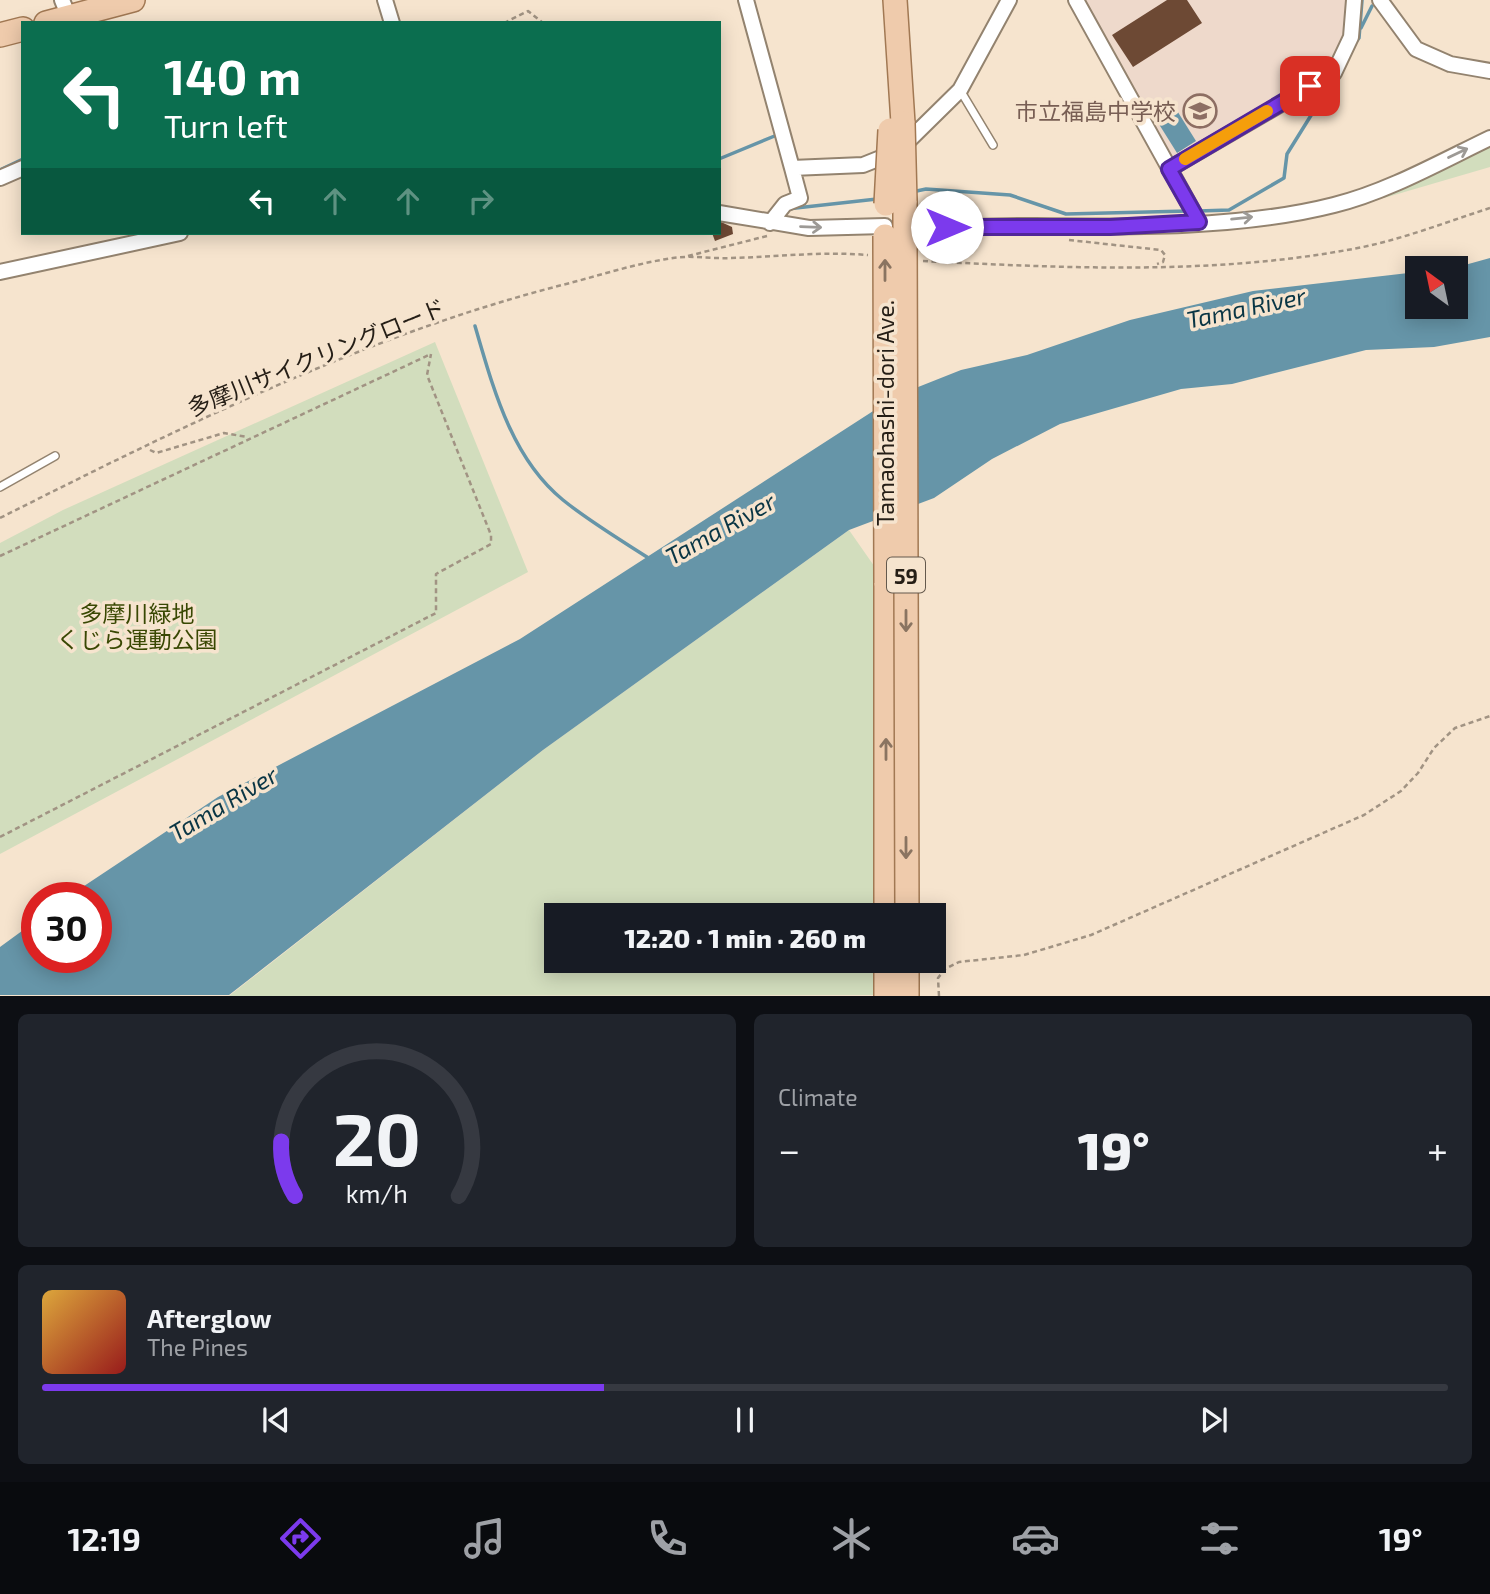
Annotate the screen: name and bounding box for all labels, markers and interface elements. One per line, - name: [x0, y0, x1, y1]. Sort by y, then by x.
- text: 140 m: [164, 46, 301, 105]
- icon: left: [49, 49, 140, 140]
- pin: [1280, 56, 1340, 116]
- icon: arrive: [1291, 67, 1329, 105]
- school or university icon: 市立福島中学校: [1181, 92, 1219, 130]
- place label: 市立福島中学校: [1015, 97, 1176, 125]
- text: Turn left: [164, 106, 288, 144]
- one-way arrow: [1447, 146, 1468, 159]
- icon: left: [243, 182, 281, 220]
- icon: ahead: [316, 182, 354, 220]
- icon: ahead: [389, 182, 427, 220]
- icon: right: [462, 182, 500, 220]
- position arrow: [910, 190, 984, 264]
- one-way arrow: [1230, 211, 1253, 224]
- one-way arrow: [799, 220, 822, 233]
- north arrow: [1405, 256, 1468, 318]
- map controls: [1405, 256, 1468, 319]
- one-way arrow: [878, 259, 892, 282]
- water label: Tama River: [1184, 280, 1309, 334]
- street label: 多摩川サイクリングロード: [183, 292, 449, 422]
- street label: Tamaohashi-dori Ave.: [871, 300, 899, 526]
- water label: Tama River: [660, 486, 780, 570]
- road number: 59: [887, 558, 925, 592]
- park label: 多摩川緑地 くじら運動公園: [57, 599, 218, 653]
- one-way arrow: [899, 609, 913, 632]
- one-way arrow: [879, 738, 893, 761]
- water label: Tama River: [164, 759, 283, 847]
- one-way arrow: [899, 837, 913, 860]
- speed limit sign: 30: [21, 882, 112, 973]
- text: 12:20 · 1 min · 260 m: [624, 922, 866, 953]
- text: Climate: [778, 1083, 858, 1111]
- text: 20: [333, 1094, 421, 1182]
- text: 19°: [1078, 1118, 1150, 1180]
- text: −: [778, 1126, 800, 1172]
- text: +: [1427, 1126, 1448, 1172]
- text: km/h: [346, 1178, 408, 1208]
- text: Afterglow: [147, 1302, 272, 1333]
- text: The Pines: [147, 1333, 248, 1361]
- icon: previous: [257, 1401, 295, 1439]
- icon: pause: [726, 1401, 764, 1439]
- icon: next: [1195, 1401, 1233, 1439]
- icon: directions: [276, 1514, 325, 1563]
- icon: music: [460, 1514, 509, 1563]
- icon: phone: [643, 1514, 692, 1563]
- icon: climate: [827, 1514, 876, 1563]
- icon: car: [1011, 1514, 1060, 1563]
- icon: filters: [1195, 1514, 1244, 1563]
- text: 12:19: [67, 1519, 141, 1557]
- text: 19°: [1379, 1519, 1423, 1557]

